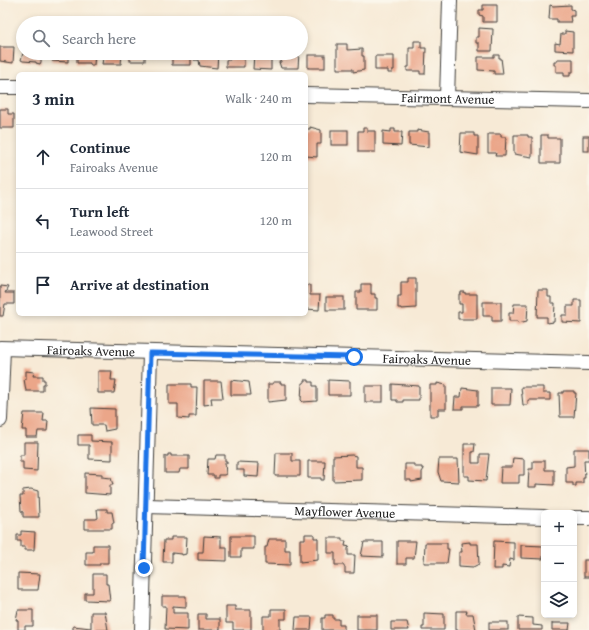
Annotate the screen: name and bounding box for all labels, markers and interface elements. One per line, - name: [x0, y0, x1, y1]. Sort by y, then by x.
- search box: [16, 16, 308, 60]
- icon: search: [30, 27, 52, 49]
- text: Search here: [62, 28, 136, 49]
- text: 3 min: [32, 86, 74, 111]
- street label: Fairmont Avenue: [401, 88, 495, 109]
- text: Walk · 240 m: [225, 89, 292, 108]
- text: Continue: [70, 137, 131, 158]
- icon: ahead: [32, 146, 54, 168]
- text: 120 m: [260, 147, 292, 166]
- text: Fairoaks Avenue: [70, 158, 158, 177]
- text: Turn left: [70, 201, 129, 222]
- icon: left: [32, 210, 54, 232]
- text: 120 m: [260, 211, 292, 230]
- text: Leawood Street: [70, 222, 153, 241]
- icon: arrive: [32, 274, 54, 296]
- text: Arrive at destination: [70, 274, 209, 295]
- street label: Fairoaks Avenue: [47, 340, 135, 361]
- route start: [345, 348, 363, 366]
- street label: Fairoaks Avenue: [382, 349, 471, 370]
- street label: Mayflower Avenue: [294, 501, 396, 523]
- map controls: [541, 510, 577, 618]
- button: +: [541, 510, 577, 546]
- button: −: [541, 546, 577, 582]
- route end: [135, 559, 153, 577]
- button: layers: [541, 582, 577, 618]

